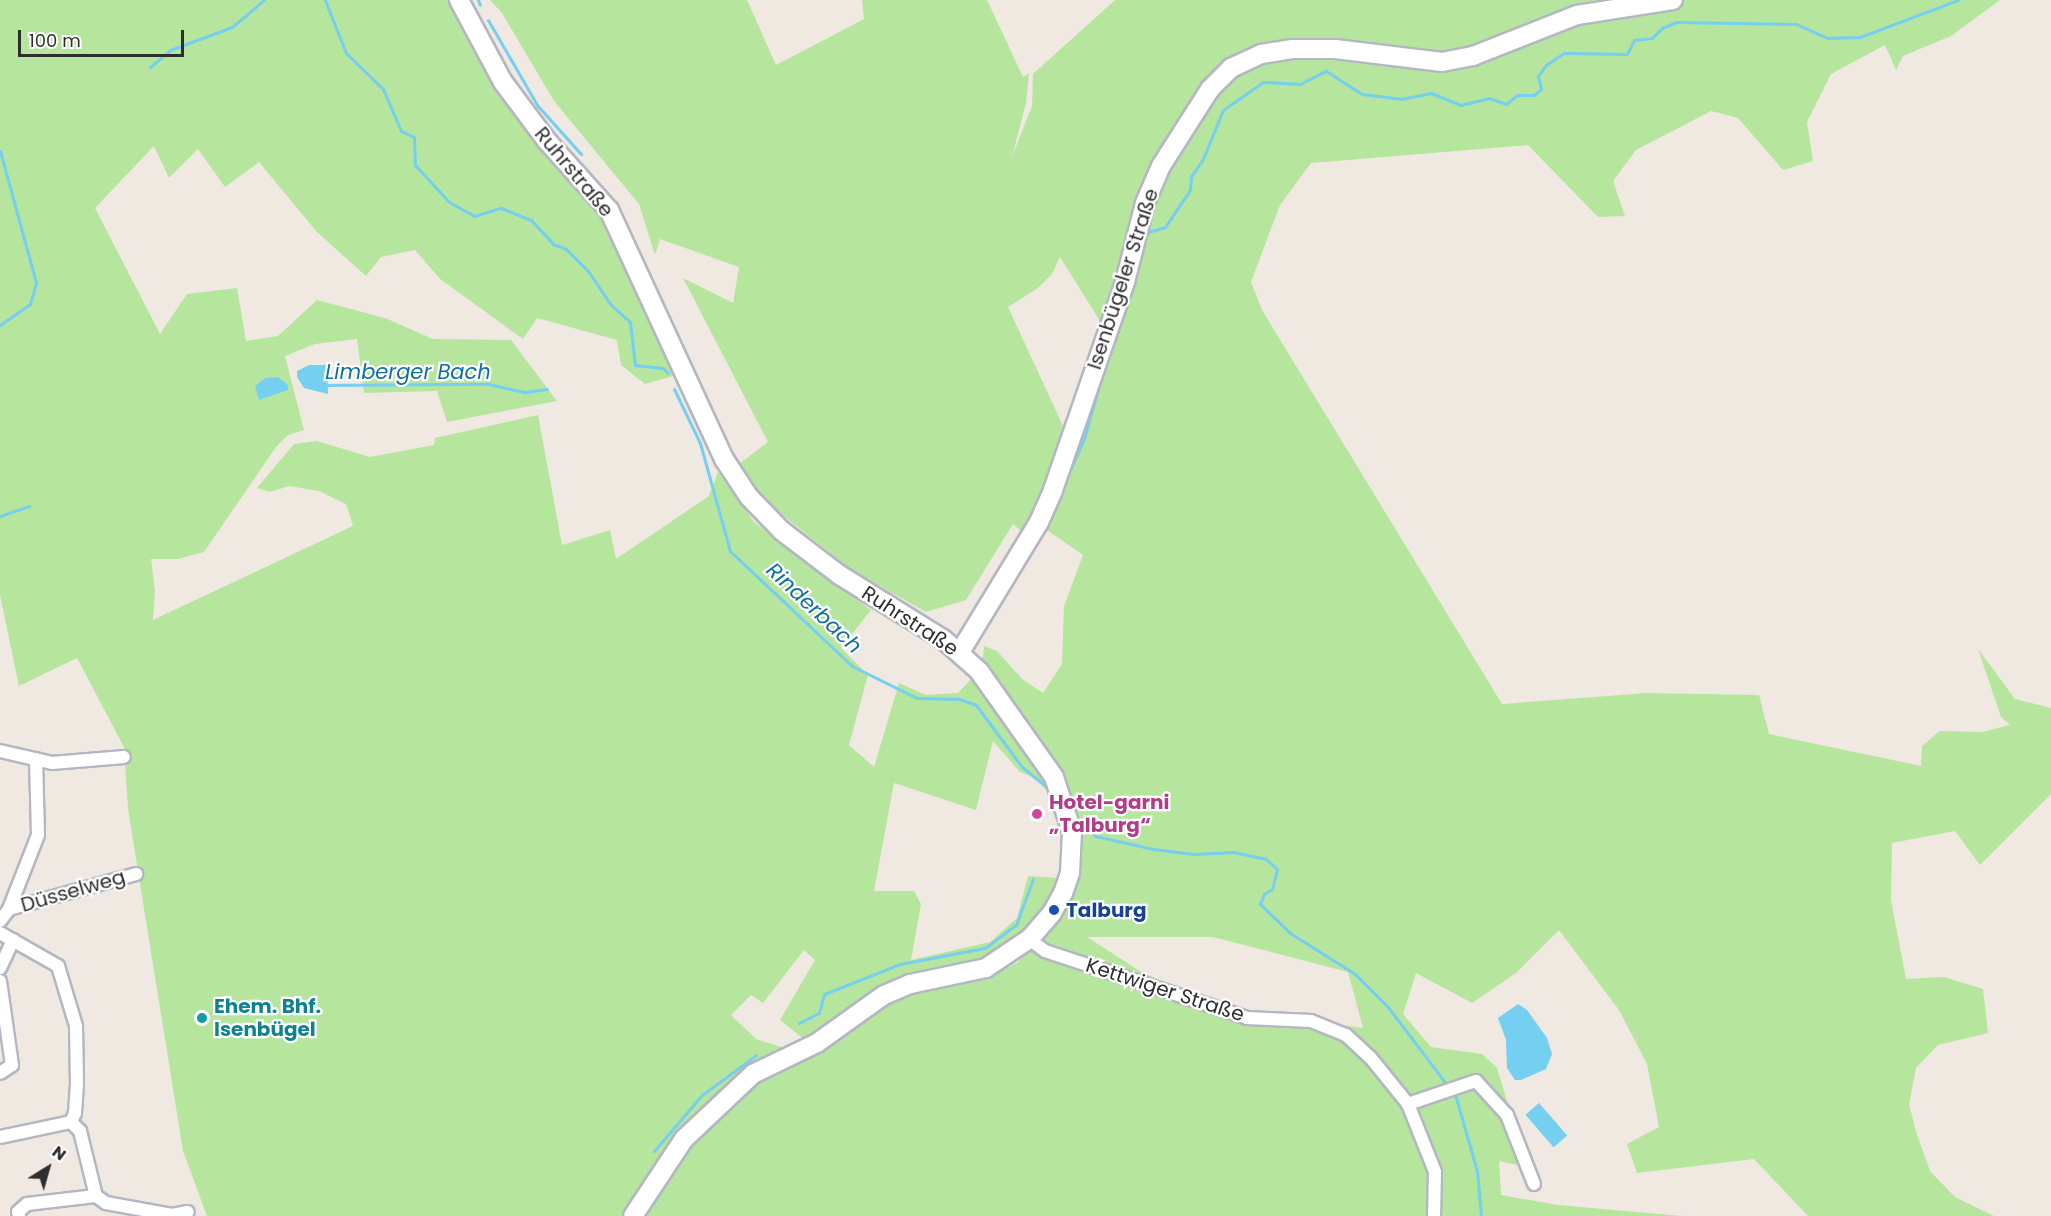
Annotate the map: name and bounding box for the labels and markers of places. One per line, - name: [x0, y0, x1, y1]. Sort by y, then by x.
- place label: Hotel-garni „Talburg“: [1049, 790, 1169, 837]
- marker: Hotel-garni „Talburg“: [1030, 807, 1044, 821]
- place label: Talburg: [1066, 898, 1146, 922]
- marker: Talburg: [1047, 903, 1061, 917]
- place label: Ehem. Bhf. Isenbügel: [214, 994, 321, 1041]
- marker: Ehem. Bhf. Isenbügel: [195, 1011, 209, 1025]

